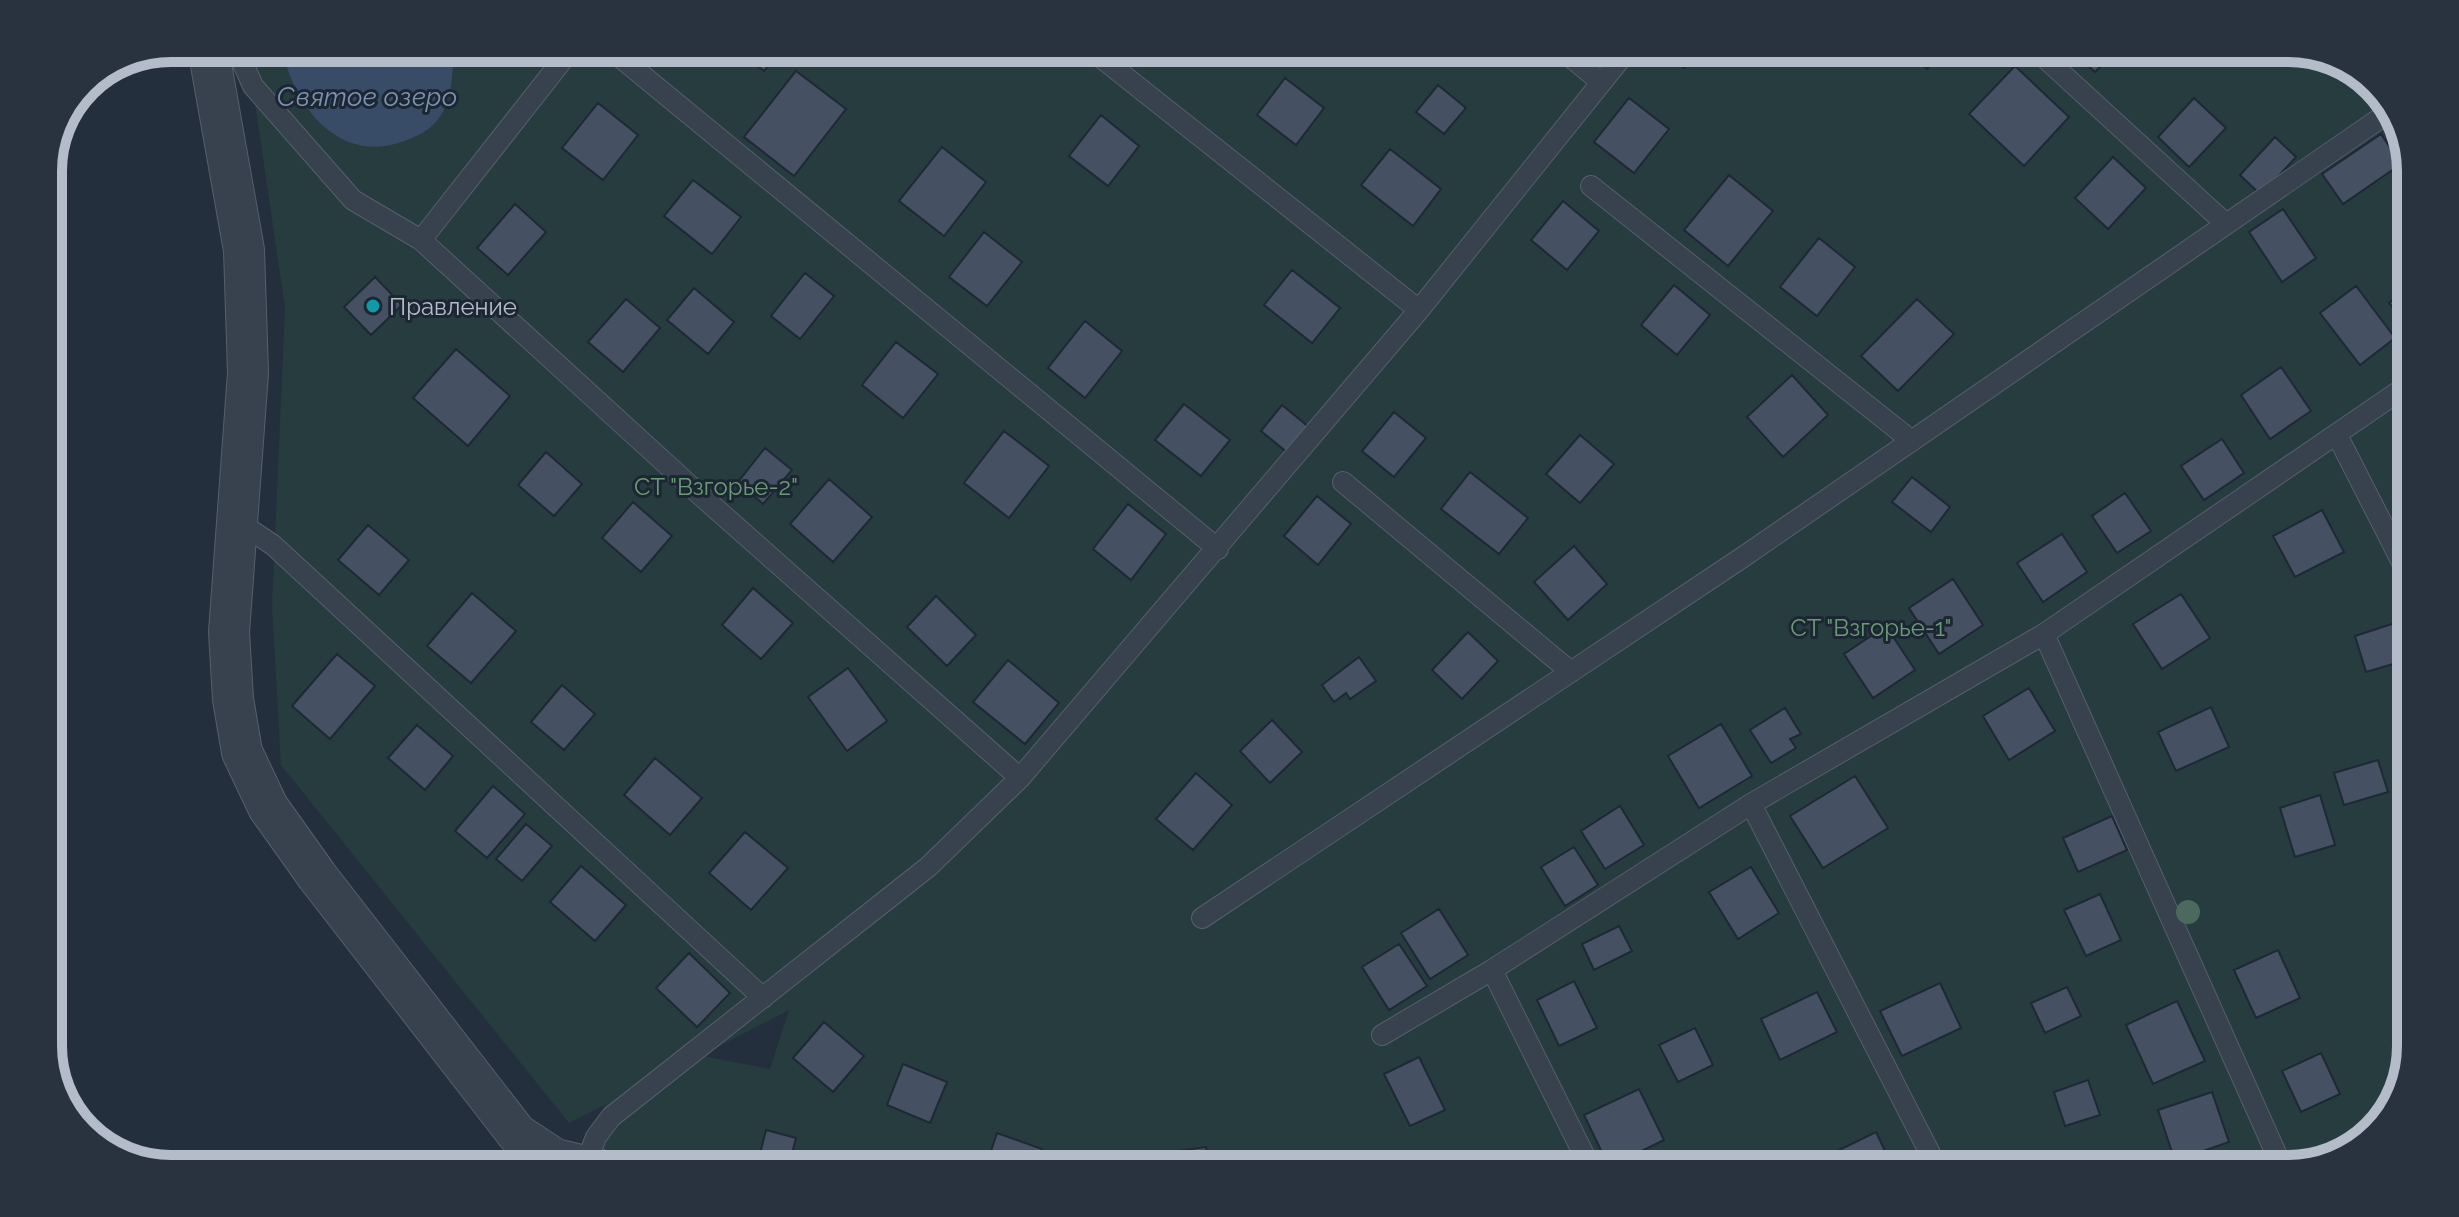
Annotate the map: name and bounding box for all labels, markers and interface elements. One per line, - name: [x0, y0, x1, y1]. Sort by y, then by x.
- water label: Святое озеро: [277, 82, 457, 112]
- place label: Правление: [389, 292, 517, 321]
- marker: Правление: [364, 297, 382, 315]
- park label: СТ "Взгорье-2": [634, 472, 798, 501]
- park label: СТ "Взгорье-1": [1790, 613, 1952, 642]

